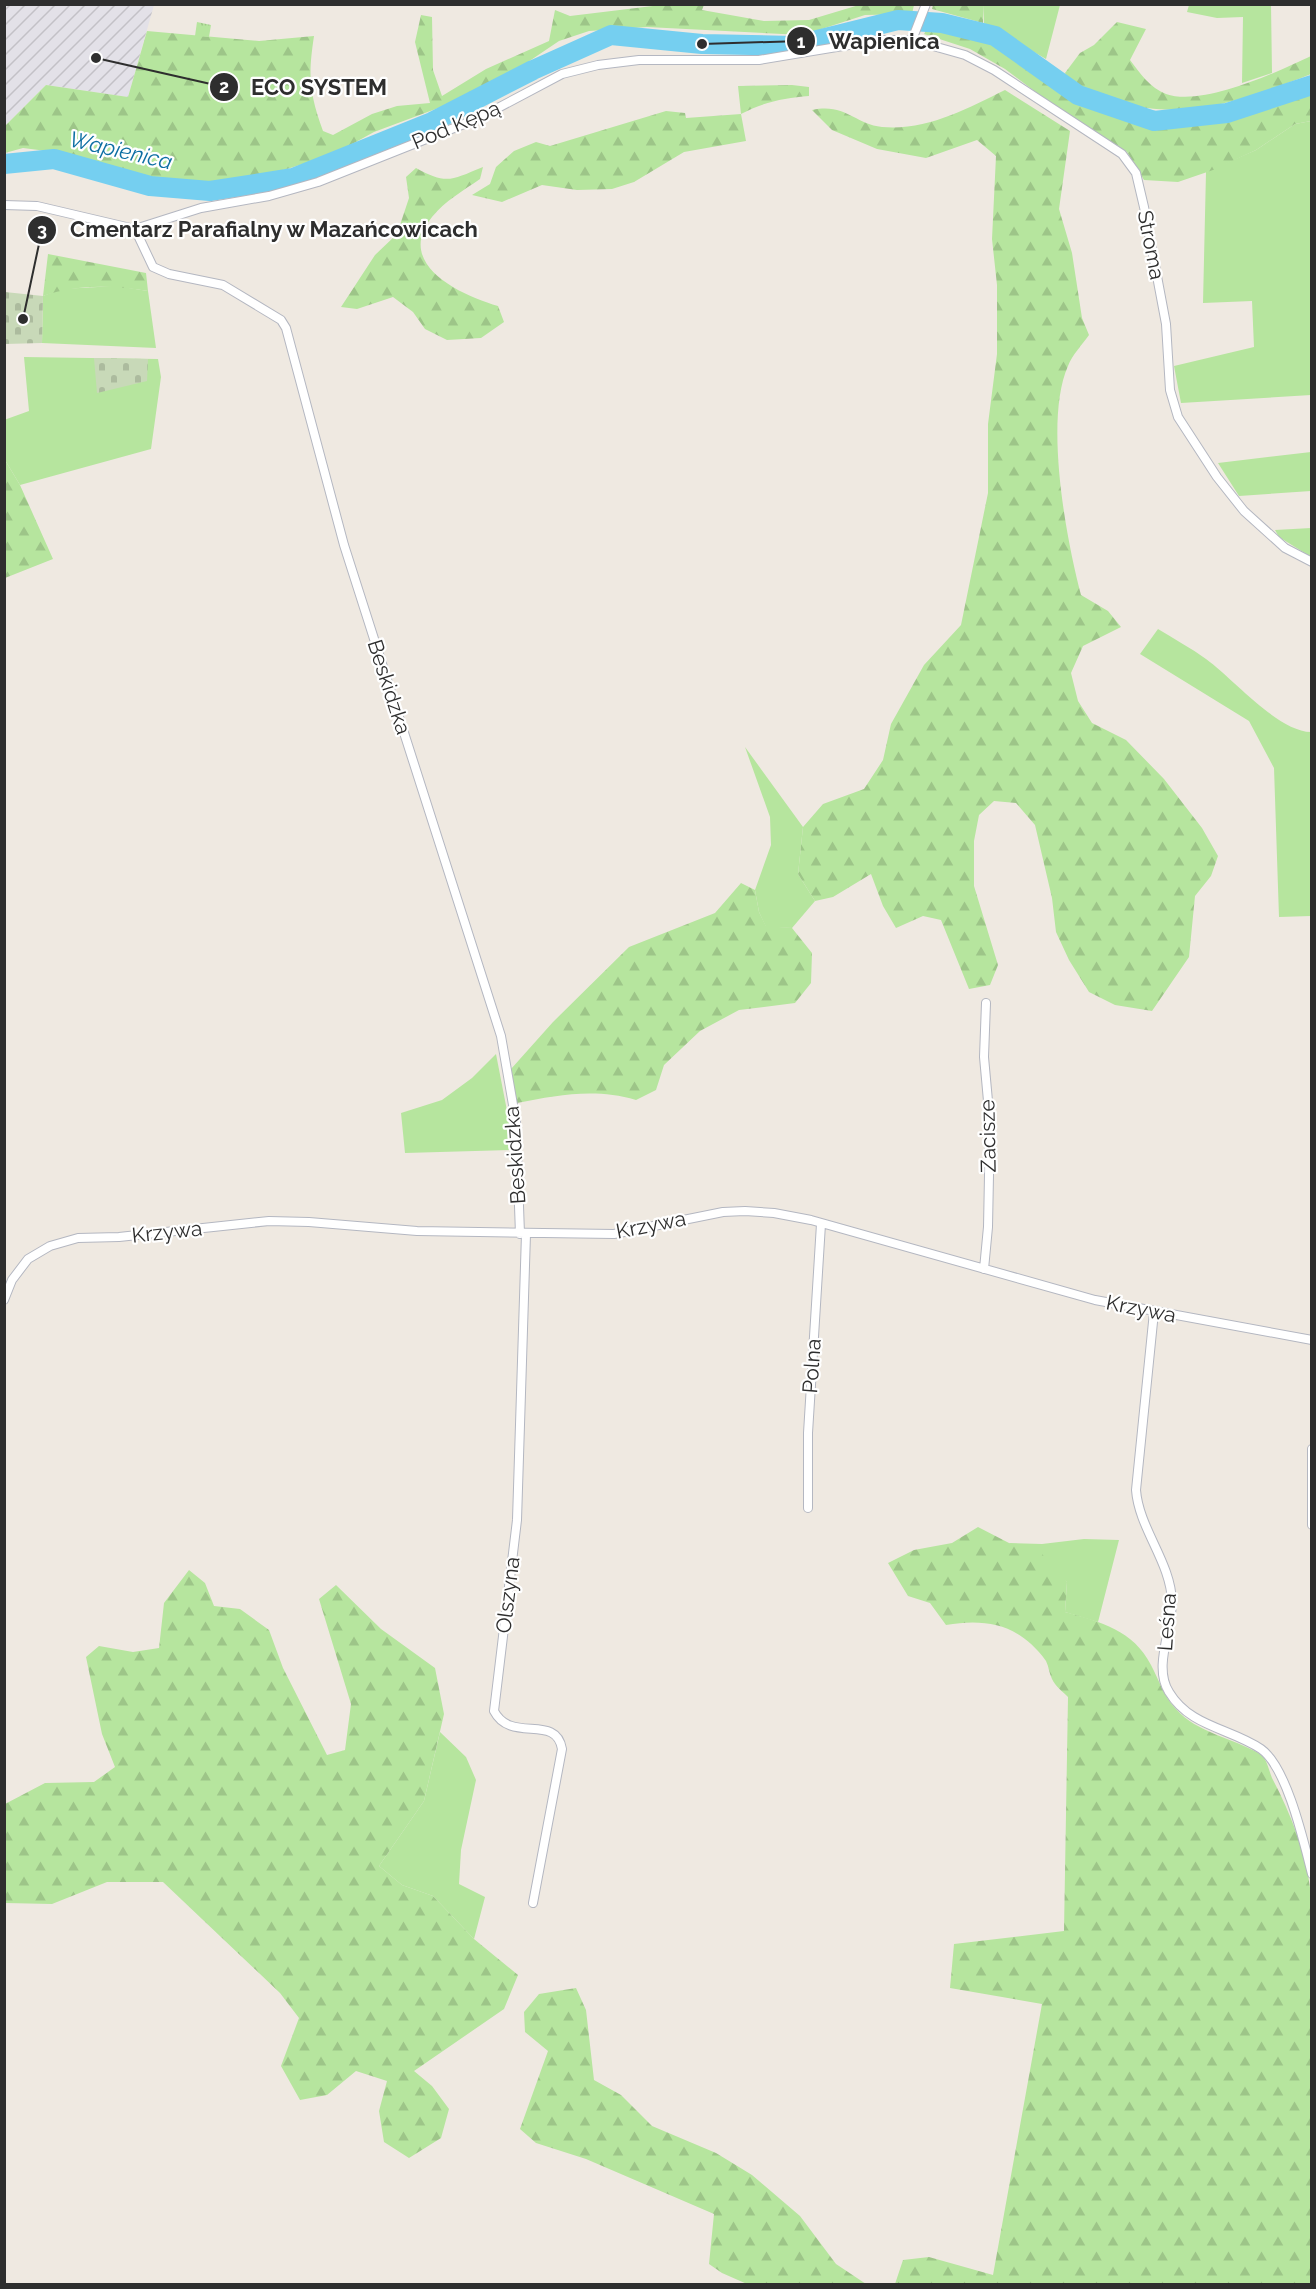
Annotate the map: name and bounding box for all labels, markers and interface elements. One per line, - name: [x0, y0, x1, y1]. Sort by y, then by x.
- callout: Wapienica: [786, 21, 951, 61]
- text: Wapienica: [828, 28, 940, 54]
- text: 1: [797, 31, 806, 52]
- callout: ECO SYSTEM: [209, 67, 399, 107]
- text: ECO SYSTEM: [251, 74, 387, 100]
- text: 2: [219, 76, 229, 97]
- street label: Pod Kępą: [408, 95, 504, 154]
- water label: Wapienica: [67, 126, 175, 174]
- street label: Stroma: [1133, 208, 1170, 282]
- callout: Cmentarz Parafialny w Mazańcowicach: [27, 210, 490, 250]
- text: Cmentarz Parafialny w Mazańcowicach: [70, 216, 478, 242]
- text: 3: [37, 219, 47, 240]
- street label: Beskidzka: [362, 636, 417, 737]
- street label: Zacisze: [974, 1099, 1001, 1173]
- street label: Beskidzka: [499, 1105, 530, 1205]
- street label: Krzywa: [614, 1205, 688, 1244]
- street label: Krzywa: [130, 1215, 203, 1248]
- street label: Krzywa: [1104, 1289, 1178, 1328]
- street label: Polna: [797, 1338, 826, 1394]
- street label: Olszyna: [490, 1555, 525, 1635]
- street label: Leśna: [1152, 1592, 1181, 1652]

